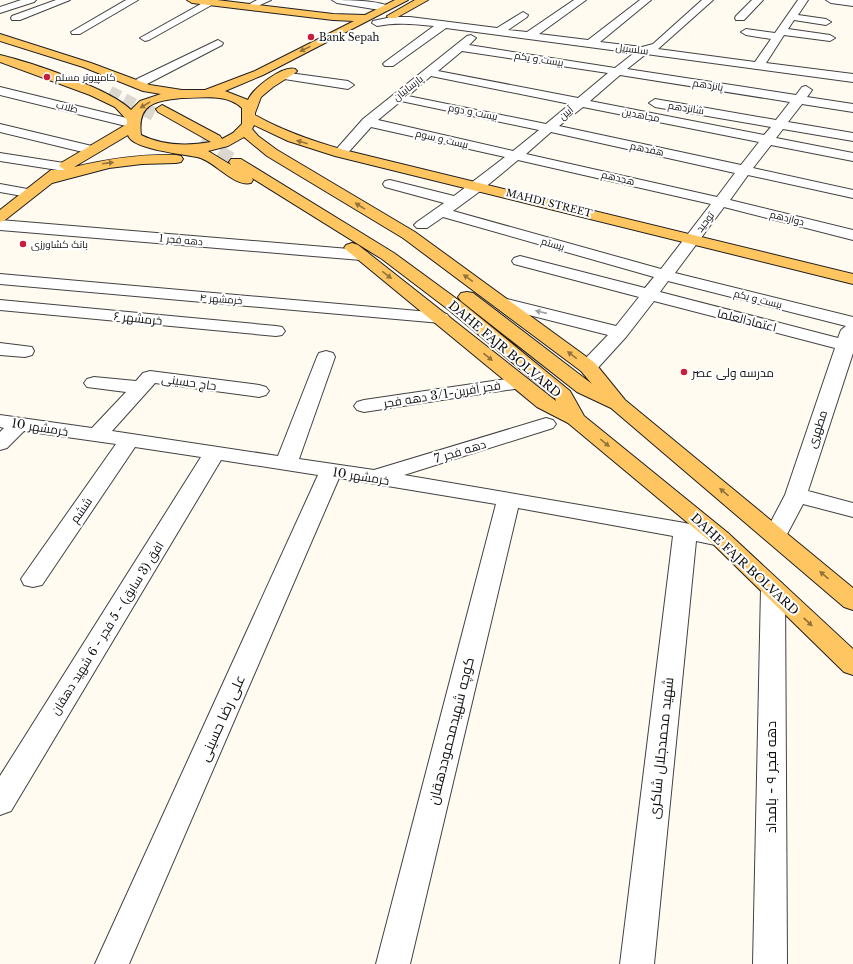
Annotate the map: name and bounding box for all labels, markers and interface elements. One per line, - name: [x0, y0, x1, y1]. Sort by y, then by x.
- place label: Bank Sepah: [319, 31, 379, 44]
- marker: Bank Sepah: [306, 32, 316, 42]
- street label: سلسبیل: [615, 41, 649, 57]
- one-way arrow: [299, 46, 311, 52]
- street label: بیست و یکم: [513, 49, 564, 70]
- place label: کامپیوتر مسلم: [55, 71, 116, 85]
- marker: کامپیوتر مسلم: [42, 72, 52, 82]
- street label: پارساییان: [390, 72, 426, 104]
- street label: پانزدهم: [692, 76, 724, 95]
- street label: طلاب: [55, 98, 79, 116]
- street label: شانزدهم: [667, 99, 705, 118]
- street label: بیست و دوم: [447, 101, 499, 124]
- one-way arrow: [139, 102, 151, 109]
- street label: آیین: [556, 103, 576, 123]
- street label: مجاهدین: [621, 105, 661, 125]
- street label: بیست و سوم: [414, 127, 470, 152]
- one-way arrow: [296, 139, 308, 145]
- street label: هفدهم: [629, 139, 665, 160]
- one-way arrow: [102, 160, 114, 166]
- street label: هجدهم: [600, 168, 636, 189]
- street label: MAHDI STREET: [505, 186, 593, 220]
- one-way arrow: [355, 202, 365, 210]
- street label: دوازدهم: [768, 207, 806, 230]
- street label: توحید: [693, 209, 717, 235]
- street label: دهه فجر 1: [159, 232, 204, 248]
- street label: بیستم: [540, 234, 566, 254]
- place label: بانک کشاورزی: [31, 238, 88, 251]
- marker: بانک کشاورزی: [18, 239, 28, 249]
- one-way arrow: [381, 271, 392, 279]
- one-way arrow: [463, 274, 473, 282]
- street label: بیست و یکم: [732, 287, 784, 312]
- street label: خرمشهر ۴: [199, 291, 243, 307]
- street label: DAHE FAJR BOLVARD: [446, 298, 564, 400]
- street label: اعتمادالعلما: [716, 305, 778, 335]
- street label: خرمشهر ۶: [113, 308, 163, 328]
- one-way arrow: [535, 309, 548, 315]
- one-way arrow: [567, 351, 578, 359]
- one-way arrow: [483, 352, 493, 361]
- place label: مدرسه ولی عصر: [691, 365, 774, 380]
- marker: مدرسه ولی عصر: [679, 367, 689, 377]
- street label: حاج حسینی: [160, 371, 217, 394]
- street label: فجر آفرین-3/1 دهه فجر: [381, 377, 502, 411]
- street label: مطهری: [804, 408, 830, 450]
- street label: خرمشهر 10: [11, 415, 69, 439]
- street label: دهه فجر 7: [432, 436, 488, 466]
- one-way arrow: [600, 439, 611, 448]
- street label: خرمشهر 10: [332, 464, 390, 488]
- one-way arrow: [719, 488, 729, 497]
- street label: ششم: [67, 494, 96, 526]
- street label: DAHE FAJR BOLVARD: [688, 510, 802, 618]
- street label: افق (3 سابق) - 5 فجر - 6 شهید دهقان: [47, 539, 167, 717]
- one-way arrow: [818, 571, 829, 580]
- one-way arrow: [803, 617, 812, 626]
- street label: کوچه شهیدمحموددهقان: [424, 655, 479, 807]
- street label: علی رضا حسینی: [195, 672, 249, 764]
- street label: شهید محمدجلال شاکری: [645, 676, 677, 820]
- street label: دهه فجر ۹ - بامداد: [762, 721, 780, 833]

